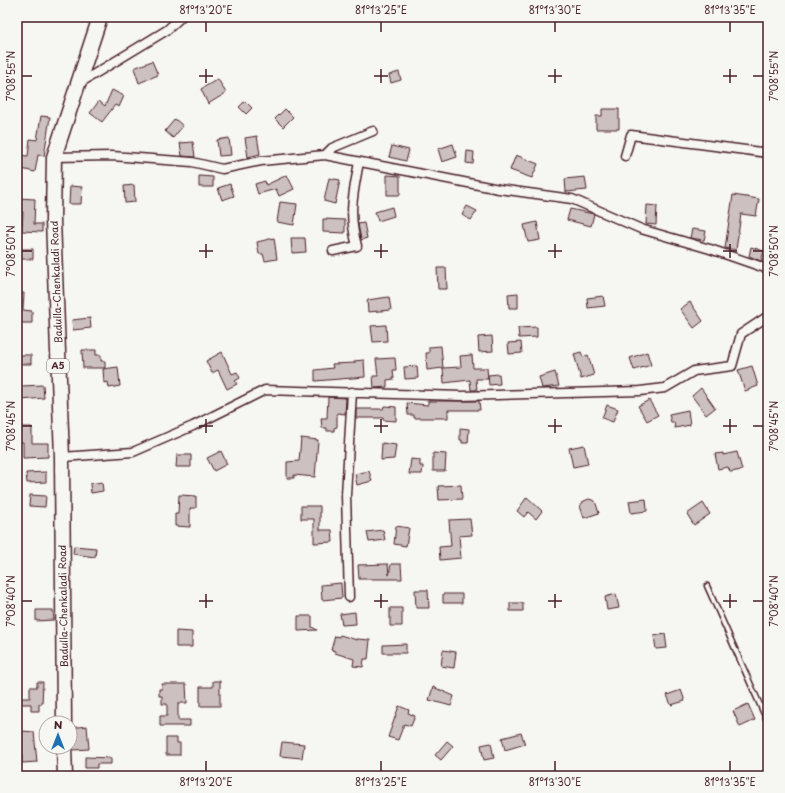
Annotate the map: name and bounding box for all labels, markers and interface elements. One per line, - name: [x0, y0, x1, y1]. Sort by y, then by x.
- text: 81°13'20"E: [179, 2, 233, 17]
- text: 81°13'25"E: [355, 2, 407, 17]
- text: 81°13'30"E: [529, 2, 581, 17]
- text: 81°13'35"E: [704, 2, 756, 17]
- text: 7°08'55"N: [3, 50, 18, 101]
- text: 7°08'55"N: [766, 50, 781, 101]
- street label: Badulla-Chenkaladi Road: [46, 220, 65, 344]
- text: 7°08'50"N: [3, 225, 18, 277]
- text: 7°08'50"N: [766, 225, 781, 277]
- road number: A5: [47, 359, 69, 373]
- text: 7°08'45"N: [3, 401, 18, 451]
- text: 7°08'45"N: [766, 401, 781, 451]
- street label: Badulla-Chenkaladi Road: [54, 544, 71, 667]
- text: 7°08'40"N: [3, 575, 18, 627]
- text: 7°08'40"N: [766, 575, 781, 627]
- north arrow: [38, 715, 78, 755]
- text: N: [54, 716, 63, 733]
- text: 81°13'20"E: [179, 774, 233, 789]
- text: 81°13'25"E: [355, 774, 407, 789]
- text: 81°13'30"E: [529, 774, 581, 789]
- text: 81°13'35"E: [704, 774, 756, 789]

